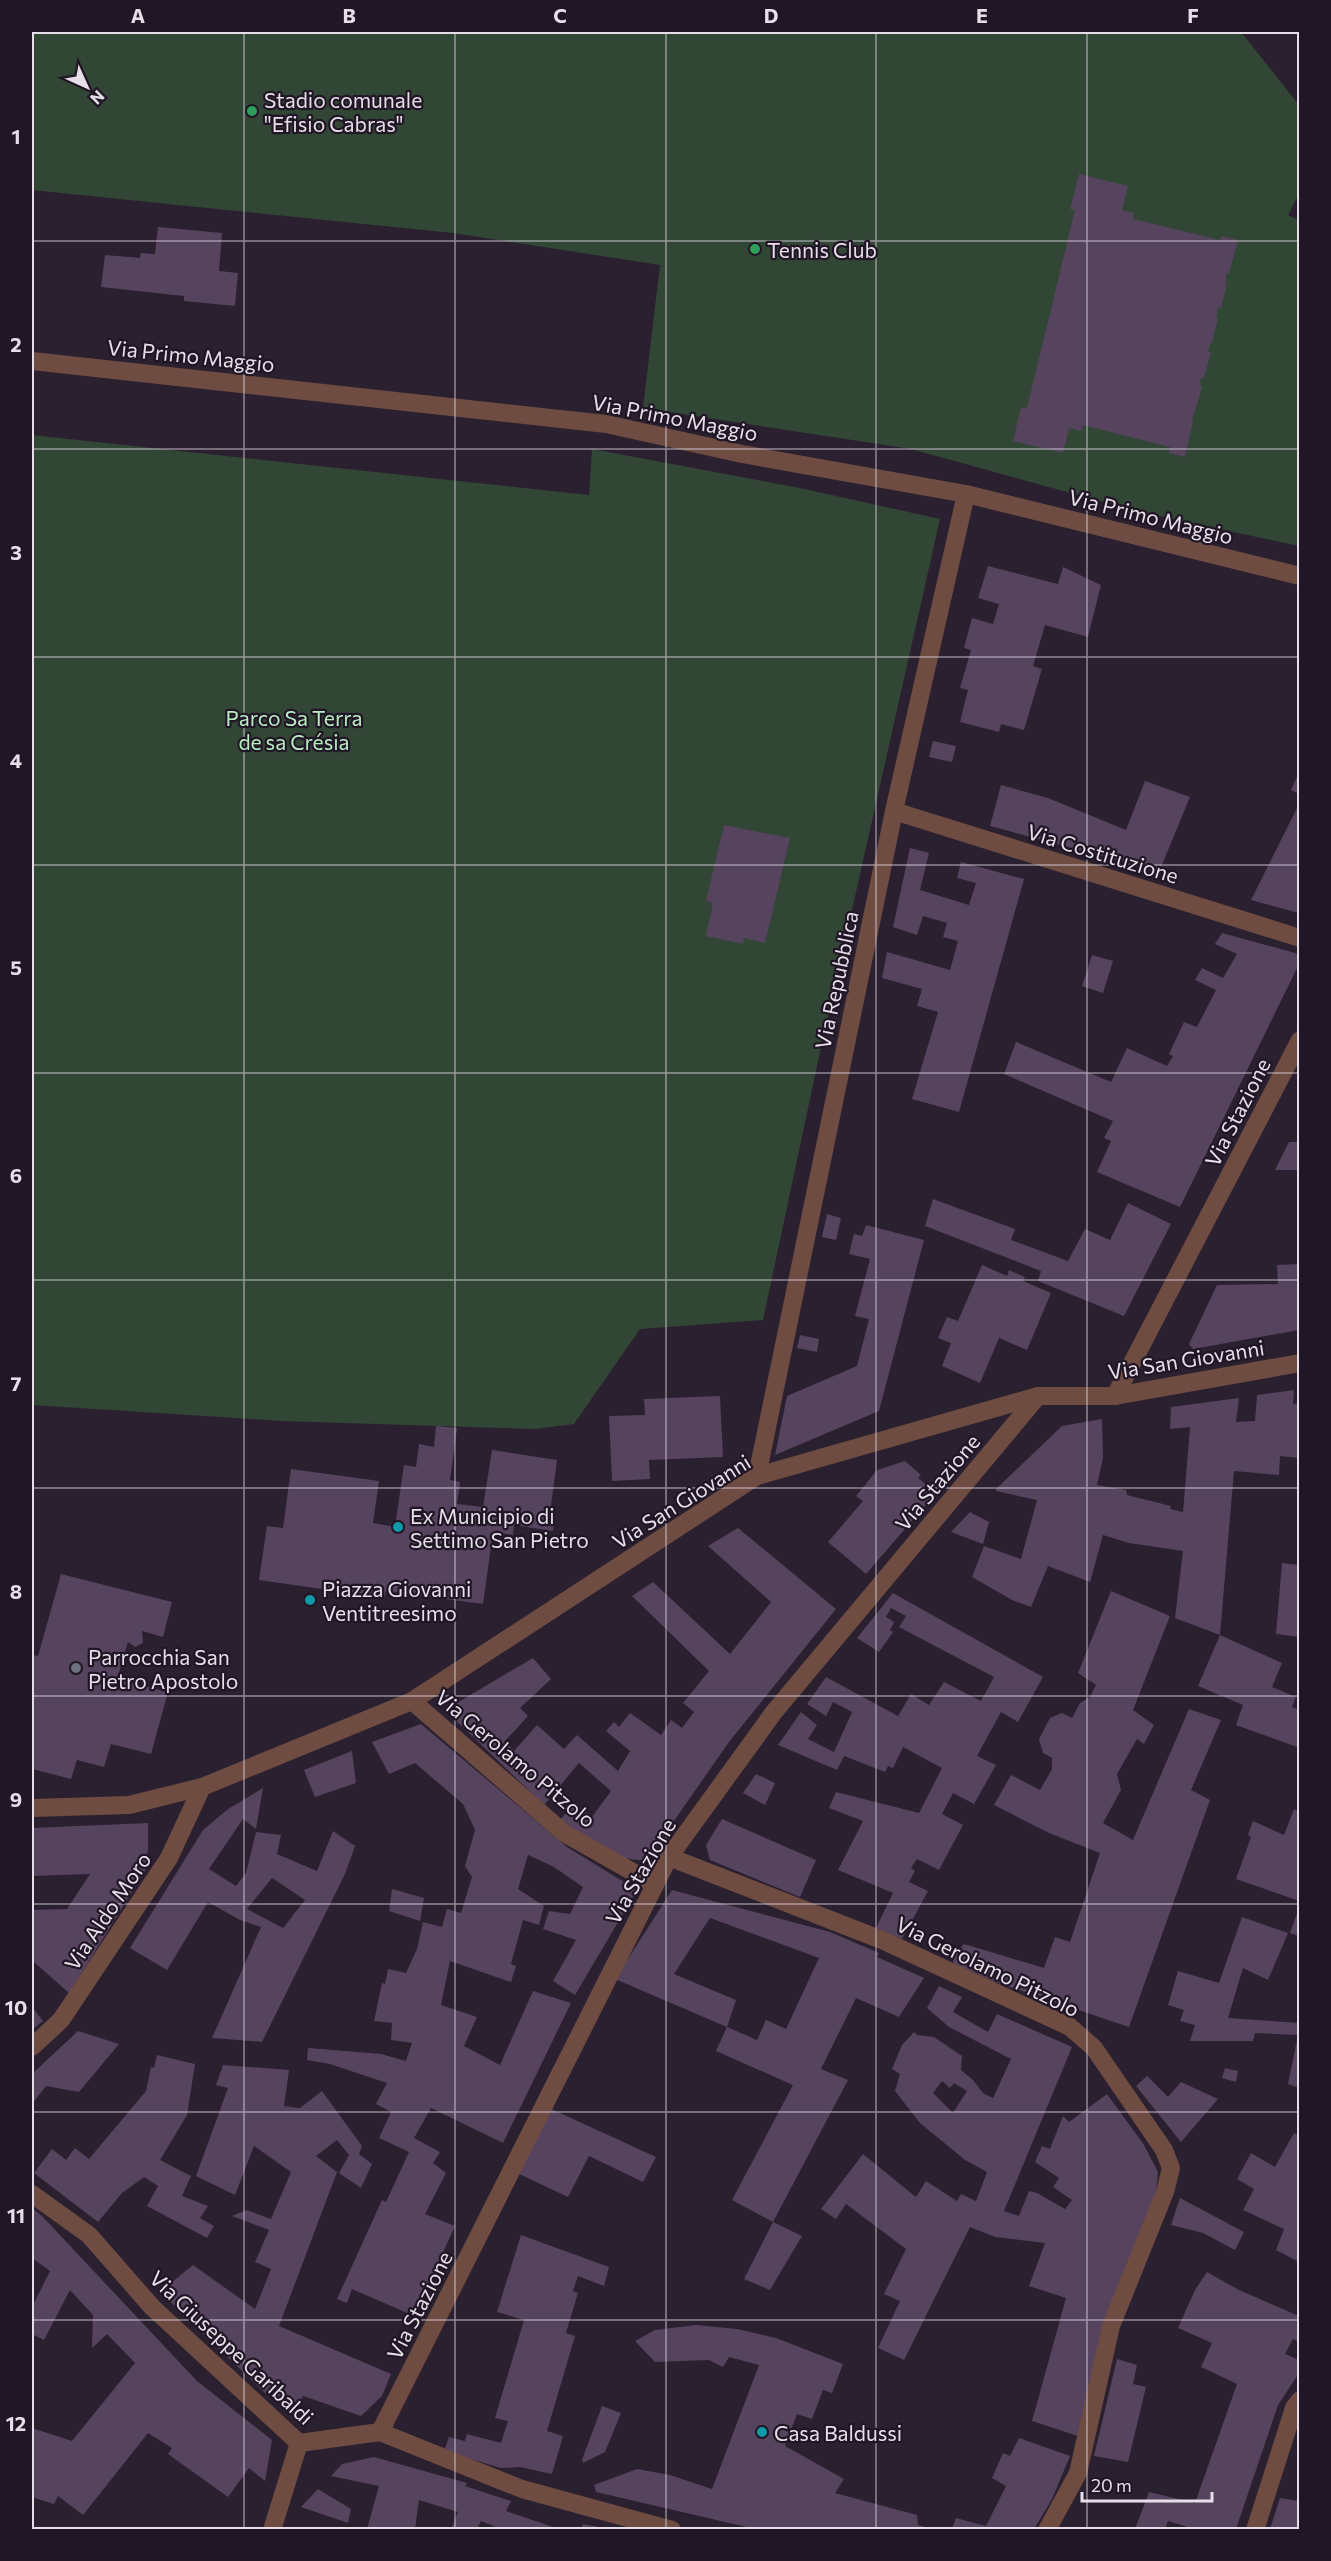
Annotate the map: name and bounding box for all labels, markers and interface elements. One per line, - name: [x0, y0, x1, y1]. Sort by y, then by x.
- text: A: [131, 3, 145, 27]
- text: B: [342, 3, 356, 27]
- text: C: [553, 3, 567, 27]
- text: D: [764, 3, 778, 27]
- text: E: [976, 3, 988, 27]
- text: F: [1187, 3, 1199, 27]
- north arrow: [57, 57, 117, 117]
- text: N: [87, 87, 109, 109]
- place label: Stadio comunale "Efisio Cabras": [264, 87, 422, 136]
- marker: Stadio comunale "Efisio Cabras": [245, 104, 259, 118]
- text: 1: [11, 124, 21, 148]
- place label: Tennis Club: [767, 237, 877, 262]
- marker: Tennis Club: [748, 242, 762, 256]
- text: 2: [10, 332, 22, 356]
- street label: Via Primo Maggio: [106, 334, 276, 376]
- street label: Via Primo Maggio: [590, 389, 760, 445]
- street label: Via Primo Maggio: [1066, 484, 1236, 548]
- text: 3: [10, 540, 22, 564]
- park label: Parco Sa Terra de sa Crésia: [226, 705, 362, 754]
- text: 4: [10, 748, 22, 772]
- street label: Via Costituzione: [1024, 818, 1182, 888]
- street label: Via Repubblica: [809, 909, 863, 1051]
- text: 5: [10, 955, 22, 979]
- street label: Via Stazione: [1199, 1054, 1275, 1170]
- text: 6: [10, 1163, 22, 1187]
- street label: Via San Giovanni: [1106, 1334, 1266, 1384]
- text: 7: [11, 1371, 22, 1395]
- street label: Via Stazione: [889, 1429, 985, 1535]
- street label: Via San Giovanni: [607, 1448, 755, 1554]
- place label: Ex Municipio di Settimo San Pietro: [410, 1503, 589, 1552]
- marker: Ex Municipio di Settimo San Pietro: [391, 1520, 405, 1534]
- place label: Piazza Giovanni Ventitreesimo: [322, 1576, 471, 1625]
- text: 8: [10, 1579, 22, 1603]
- marker: Piazza Giovanni Ventitreesimo: [303, 1593, 317, 1607]
- place label: Parrocchia San Pietro Apostolo: [88, 1644, 238, 1693]
- marker: Parrocchia San Pietro Apostolo: [69, 1661, 83, 1675]
- street label: Via Gerolamo Pitzolo: [431, 1684, 601, 1832]
- text: 9: [10, 1787, 22, 1811]
- street label: Via Stazione: [600, 1814, 680, 1928]
- street label: Via Aldo Moro: [58, 1847, 156, 1975]
- street label: Via Gerolamo Pitzolo: [892, 1911, 1084, 2021]
- text: 10: [5, 1995, 27, 2019]
- text: 11: [7, 2203, 25, 2227]
- street label: Via Stazione: [381, 2247, 457, 2363]
- street label: Via Giuseppe Garibaldi: [145, 2265, 319, 2429]
- text: 12: [6, 2411, 26, 2435]
- place label: Casa Baldussi: [774, 2420, 902, 2445]
- marker: Casa Baldussi: [755, 2425, 769, 2439]
- scale bar: [1082, 2465, 1212, 2503]
- text: 20 m: [1091, 2474, 1132, 2496]

